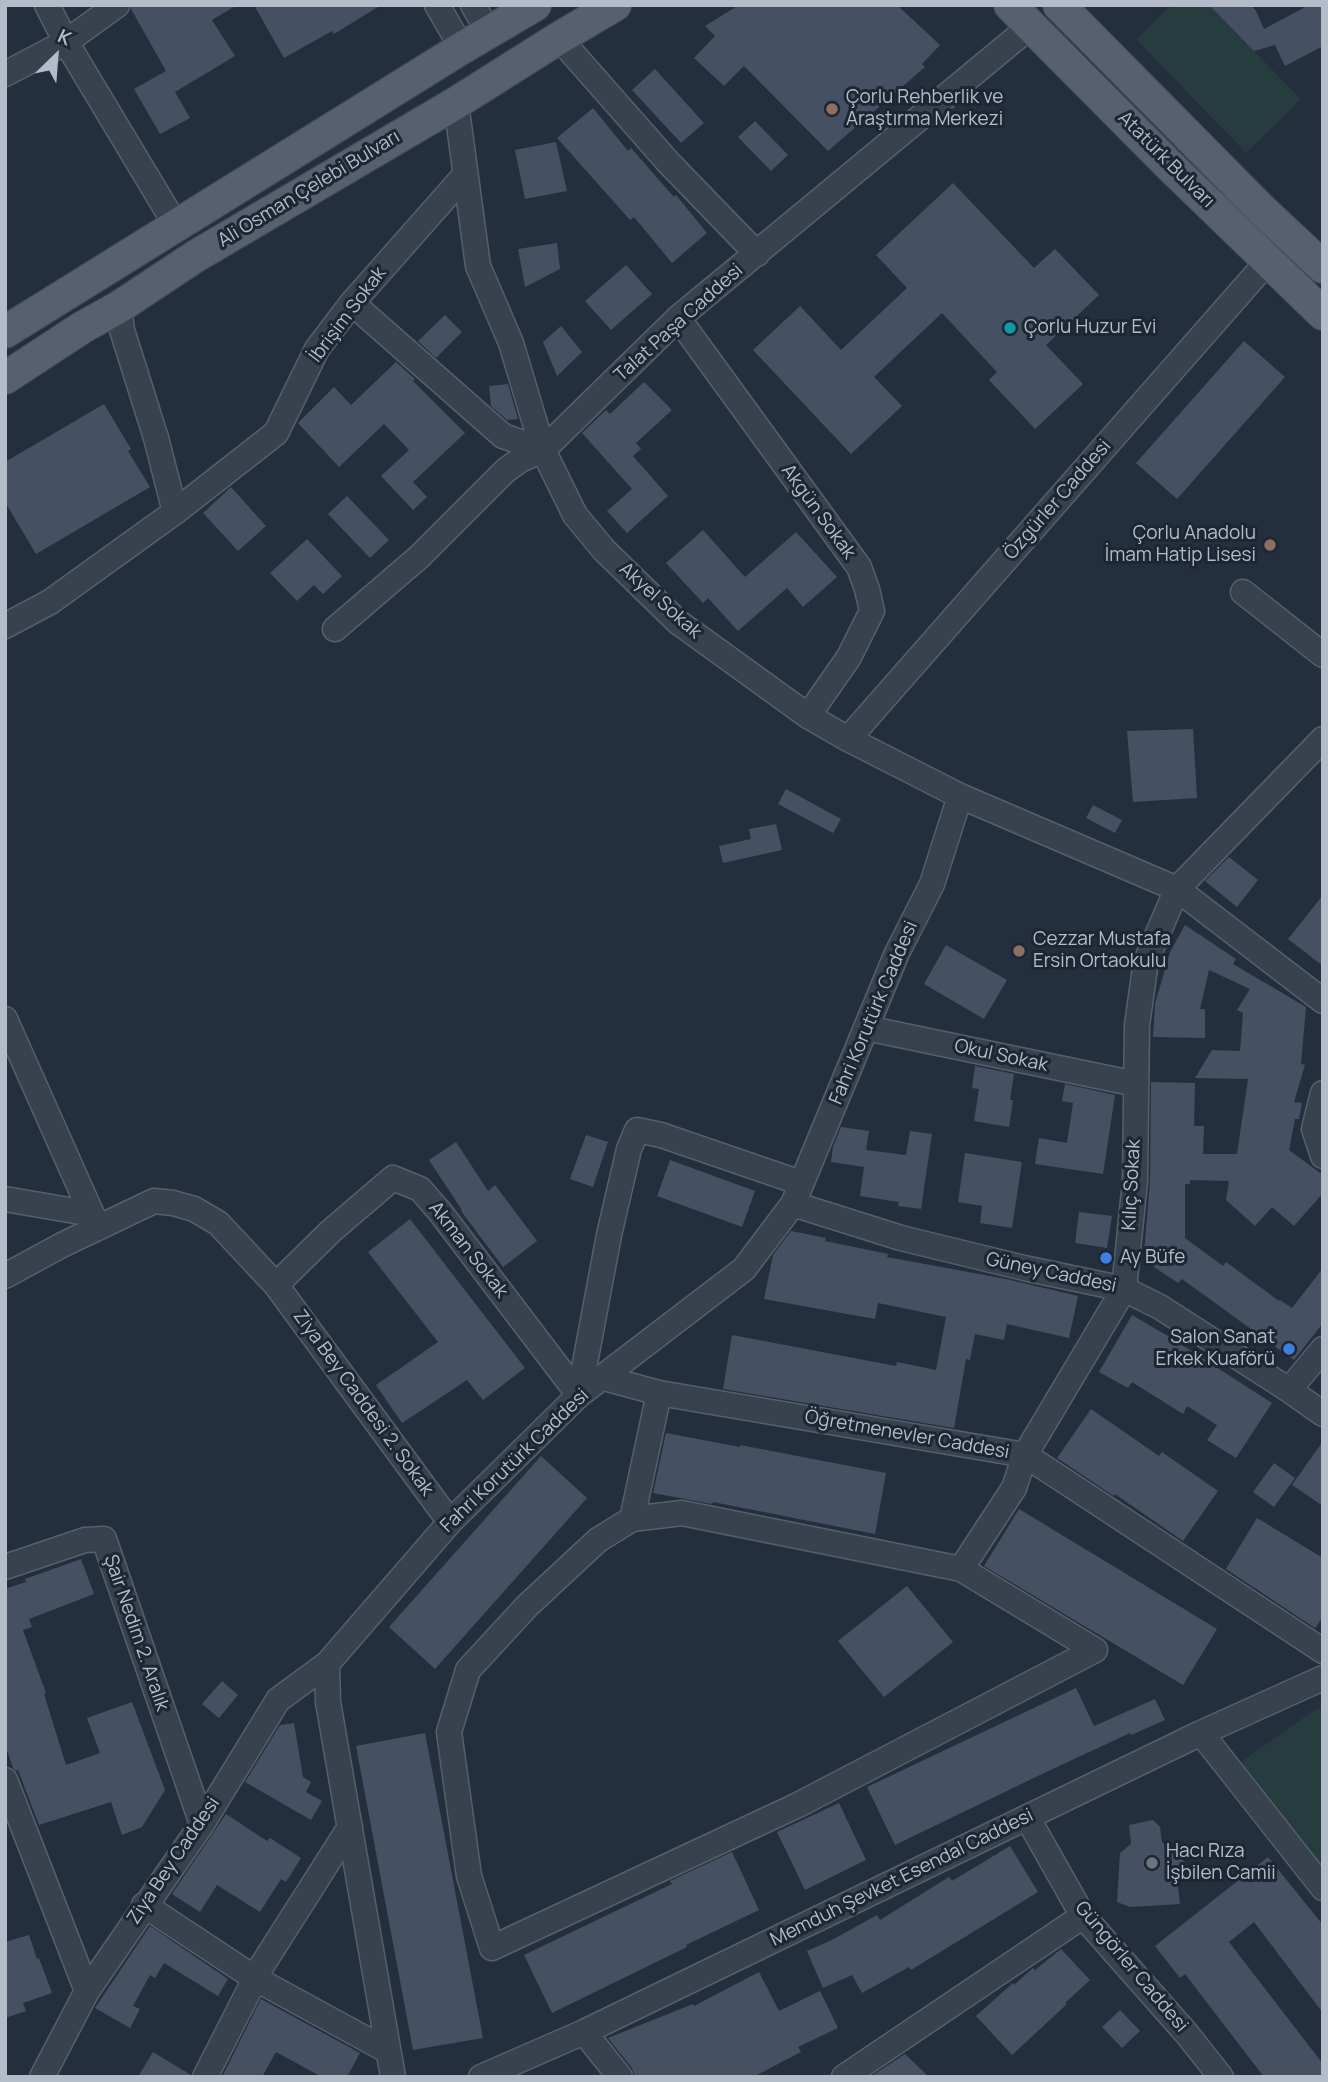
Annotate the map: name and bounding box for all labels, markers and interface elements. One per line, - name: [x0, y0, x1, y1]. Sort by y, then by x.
- north arrow: [21, 21, 91, 91]
- text: K: [54, 23, 76, 51]
- place label: Çorlu Rehberlik ve Araştırma Merkezi: [846, 87, 1003, 131]
- marker: Çorlu Rehberlik ve Araştırma Merkezi: [824, 101, 840, 117]
- street label: Atatürk Bulvarı: [1113, 107, 1219, 213]
- street label: Ali Osman Çelebi Bulvarı: [214, 126, 404, 252]
- street label: Talat Paşa Caddesi: [610, 259, 748, 387]
- street label: İbrişim Sokak: [305, 263, 391, 367]
- place label: Çorlu Huzur Evi: [1024, 317, 1156, 339]
- marker: Çorlu Huzur Evi: [1002, 320, 1018, 336]
- street label: Özgürler Caddesi: [1000, 435, 1116, 565]
- street label: Akgün Sokak: [776, 460, 860, 564]
- place label: Çorlu Anadolu İmam Hatip Lisesi: [1105, 523, 1256, 567]
- marker: Çorlu Anadolu İmam Hatip Lisesi: [1262, 537, 1278, 553]
- street label: Akyel Sokak: [614, 558, 706, 644]
- street label: Fahri Korutürk Caddesi: [825, 918, 923, 1108]
- place label: Cezzar Mustafa Ersin Ortaokulu: [1033, 929, 1171, 973]
- marker: Cezzar Mustafa Ersin Ortaokulu: [1011, 943, 1027, 959]
- street label: Okul Sokak: [952, 1035, 1050, 1077]
- street label: Kılıç Sokak: [1118, 1139, 1146, 1231]
- street label: Akman Sokak: [423, 1197, 513, 1303]
- place label: Ay Büfe: [1120, 1247, 1185, 1269]
- street label: Güney Caddesi: [984, 1248, 1118, 1298]
- marker: Ay Büfe: [1098, 1250, 1114, 1266]
- street label: Ziya Bey Caddesi 2. Sokak: [288, 1306, 438, 1500]
- place label: Salon Sanat Erkek Kuaförü: [1156, 1327, 1275, 1371]
- marker: Salon Sanat Erkek Kuaförü: [1281, 1341, 1297, 1357]
- street label: Fahri Korutürk Caddesi: [436, 1384, 594, 1538]
- street label: Öğretmenevler Caddesi: [803, 1406, 1011, 1464]
- street label: Şair Nedim 2. Aralık: [99, 1552, 173, 1714]
- street label: Ziya Bey Caddesi: [123, 1793, 225, 1929]
- street label: Memduh Şevket Esendal Caddesi: [767, 1804, 1037, 1952]
- place label: Hacı Rıza İşbilen Camii: [1166, 1841, 1276, 1885]
- marker: Hacı Rıza İşbilen Camii: [1144, 1855, 1160, 1871]
- street label: Güngörler Caddesi: [1070, 1897, 1192, 2037]

